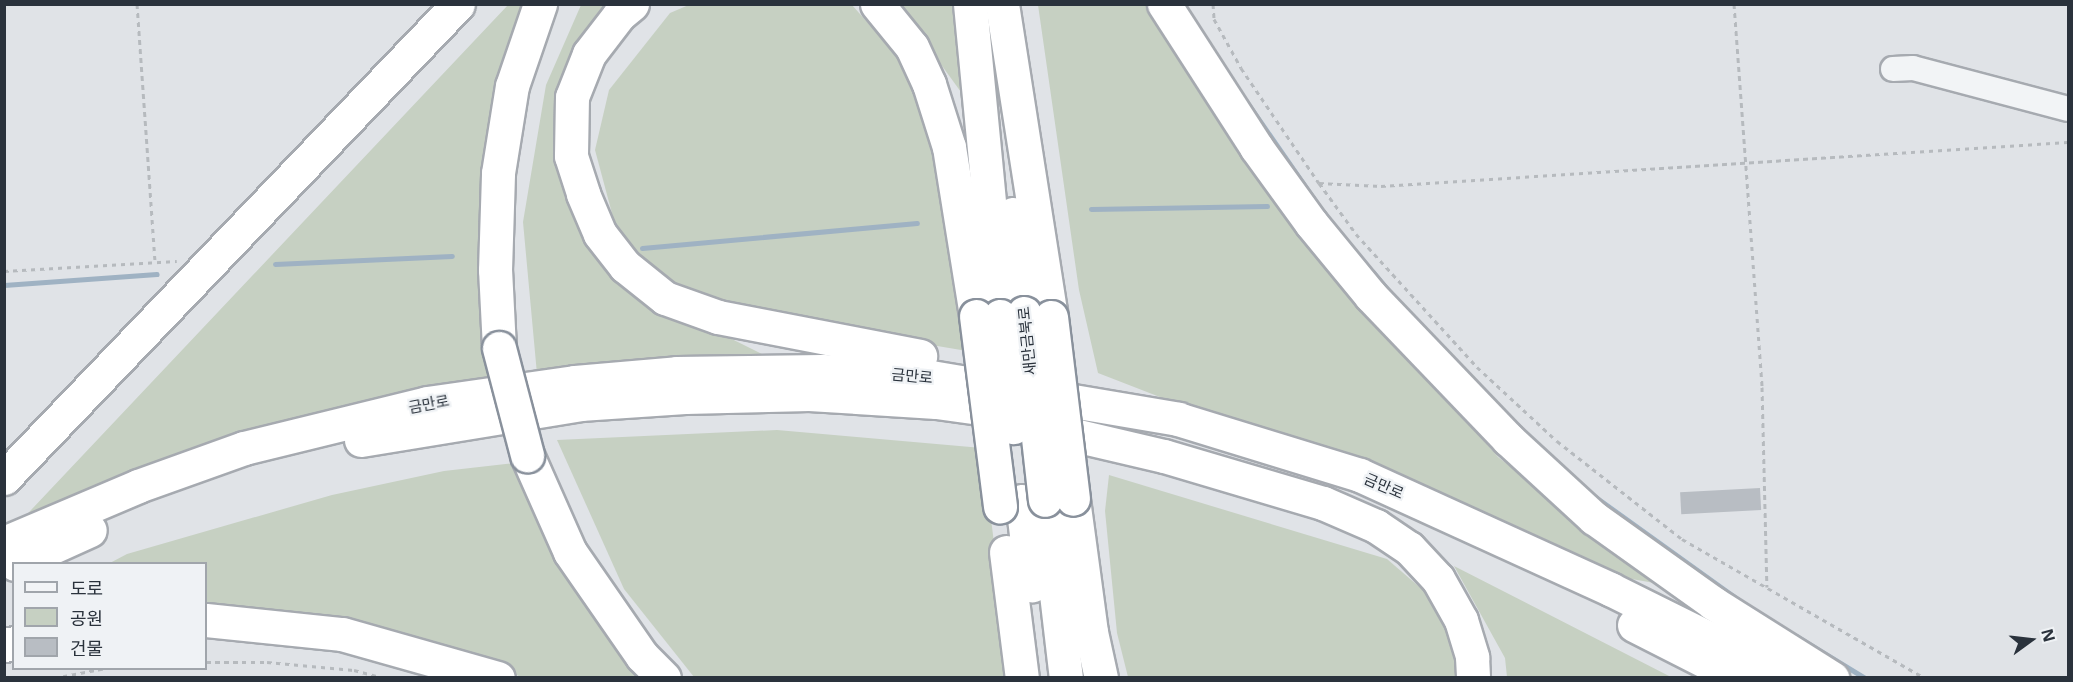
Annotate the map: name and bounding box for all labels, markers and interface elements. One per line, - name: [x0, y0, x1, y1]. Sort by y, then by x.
- street label: 새만금북로: [1014, 306, 1040, 376]
- street label: 금만로: [891, 365, 933, 387]
- street label: 금만로: [407, 391, 451, 417]
- street label: 금만로: [1361, 470, 1407, 502]
- legend: [12, 562, 207, 670]
- text: 도로: [70, 576, 103, 600]
- text: 공원: [70, 606, 103, 630]
- north arrow: [2001, 610, 2061, 670]
- text: N: [2036, 626, 2061, 644]
- text: 건물: [70, 636, 103, 660]

